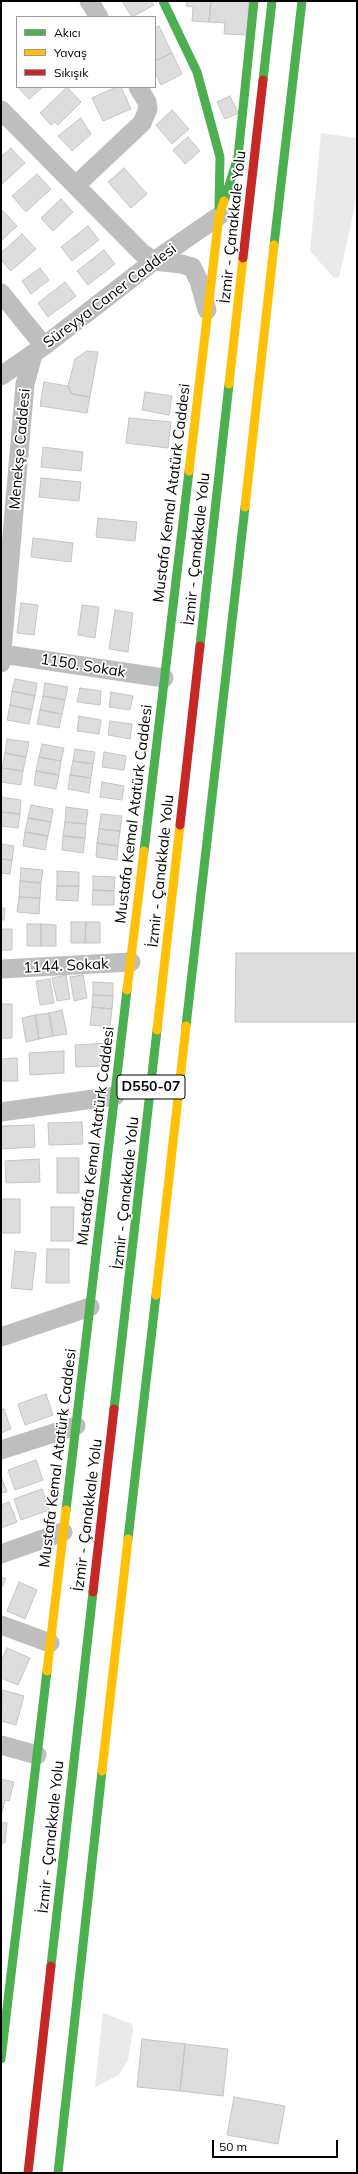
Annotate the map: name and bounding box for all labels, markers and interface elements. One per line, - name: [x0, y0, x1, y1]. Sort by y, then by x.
- legend: [16, 16, 156, 88]
- text: Akıcı: [54, 25, 81, 40]
- text: Yavaş: [54, 45, 87, 60]
- text: Sıkışık: [54, 65, 88, 80]
- street label: İzmir - Çanakkale Yolu: [216, 150, 250, 304]
- street label: Süreyya Caner Caddesi: [40, 240, 180, 352]
- street label: Mustafa Kemal Atatürk Caddesi: [150, 382, 194, 604]
- street label: Menekşe Caddesi: [6, 388, 34, 510]
- street label: İzmir - Çanakkale Yolu: [180, 472, 214, 626]
- street label: 1150. Sokak: [39, 650, 127, 682]
- street label: Mustafa Kemal Atatürk Caddesi: [112, 703, 156, 925]
- street label: İzmir - Çanakkale Yolu: [144, 794, 178, 948]
- street label: 1144. Sokak: [23, 955, 109, 977]
- street label: Mustafa Kemal Atatürk Caddesi: [74, 1025, 118, 1247]
- road number: D550-07: [117, 1075, 185, 1099]
- street label: İzmir - Çanakkale Yolu: [109, 1116, 143, 1270]
- street label: Mustafa Kemal Atatürk Caddesi: [36, 1347, 80, 1569]
- street label: İzmir - Çanakkale Yolu: [70, 1438, 106, 1592]
- street label: İzmir - Çanakkale Yolu: [34, 1760, 68, 1914]
- scale bar: [214, 2132, 340, 2158]
- text: 50 m: [219, 2139, 247, 2154]

